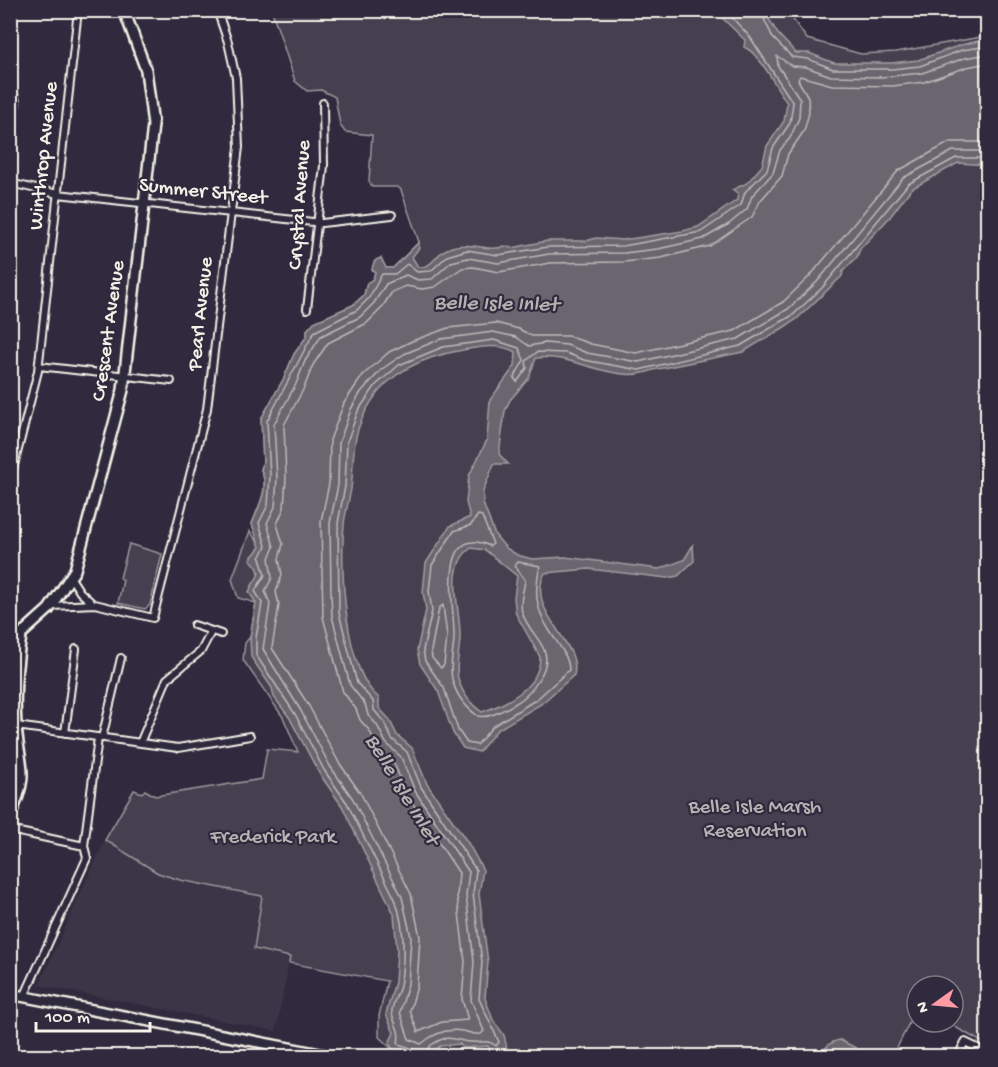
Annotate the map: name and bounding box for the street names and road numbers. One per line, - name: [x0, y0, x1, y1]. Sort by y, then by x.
- street label: Winthrop Avenue: [25, 79, 65, 231]
- street label: Crystal Avenue: [284, 138, 318, 271]
- street label: Summer Street: [138, 174, 271, 212]
- street label: Pearl Avenue: [183, 255, 221, 373]
- street label: Crescent Avenue: [88, 258, 132, 403]

